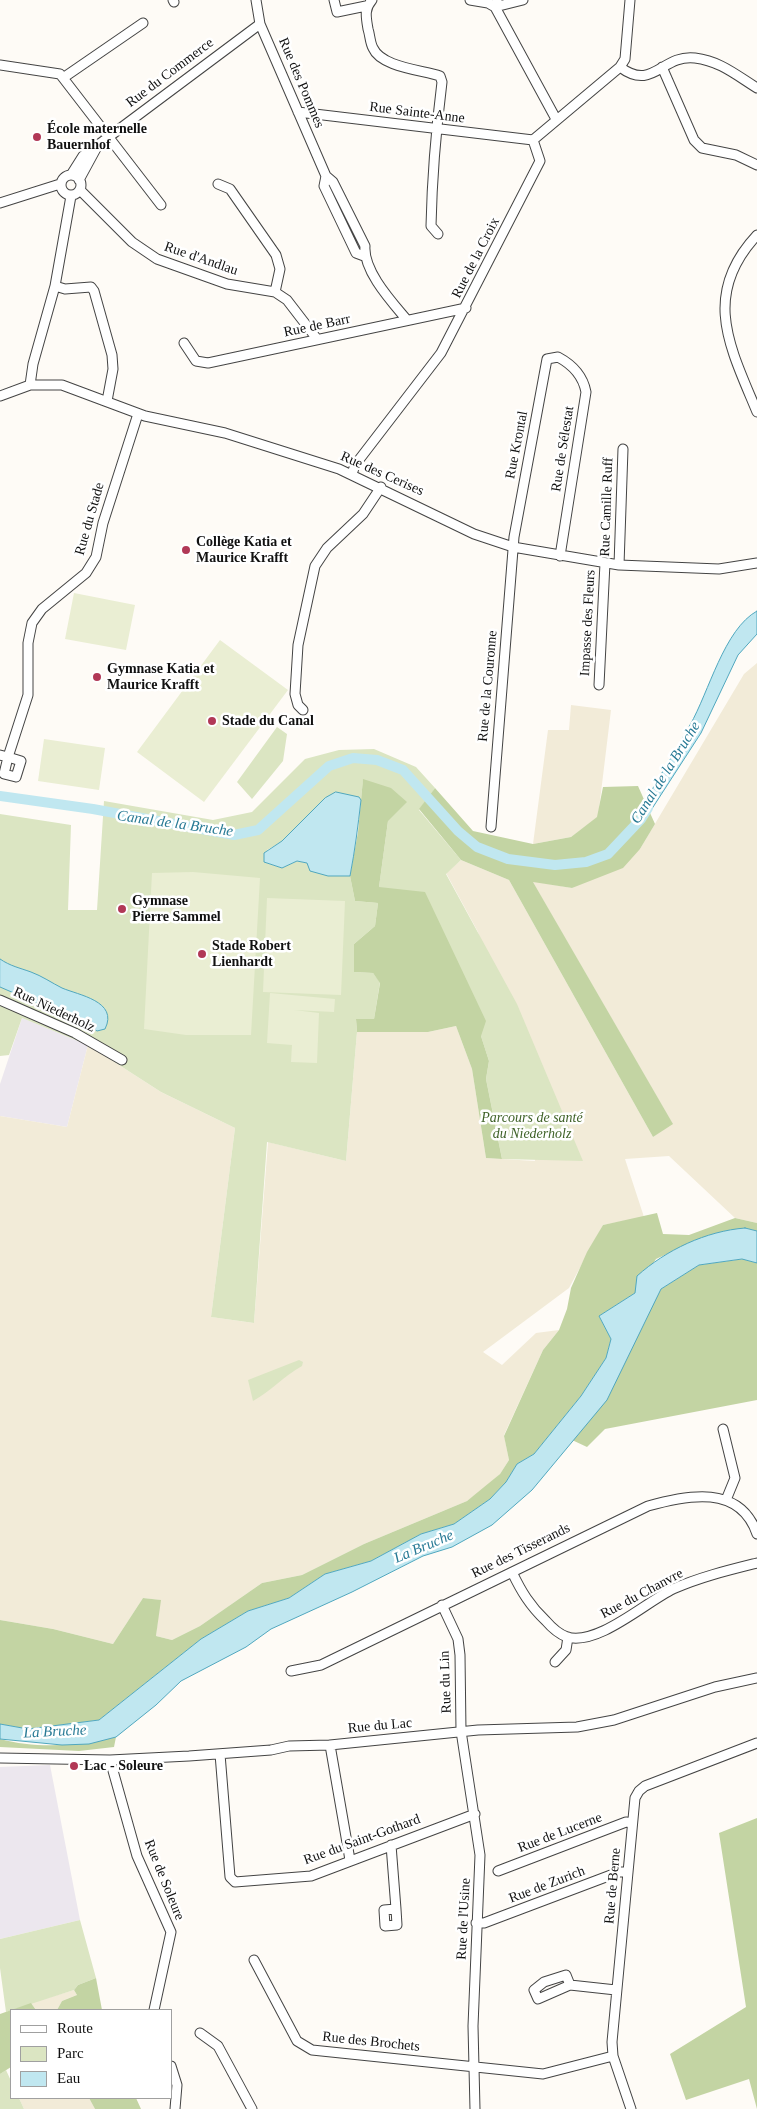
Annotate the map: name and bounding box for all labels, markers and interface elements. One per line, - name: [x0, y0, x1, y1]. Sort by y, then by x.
- street label: Rue du Commerce: [123, 35, 217, 111]
- street label: Rue des Pommes: [274, 35, 328, 131]
- street label: Rue Sainte-Anne: [368, 99, 466, 127]
- place label: École maternelle Bauernhof: [47, 121, 147, 154]
- marker: École maternelle Bauernhof: [31, 131, 43, 143]
- street label: Rue de la Croix: [448, 215, 504, 301]
- street label: Rue d'Andlau: [162, 239, 240, 279]
- street label: Rue de Barr: [282, 311, 352, 341]
- street label: Rue de Sélestat: [548, 405, 578, 493]
- street label: Rue Krontal: [502, 410, 532, 480]
- street label: Rue des Cerises: [338, 448, 426, 500]
- street label: Rue Camille Ruff: [597, 457, 617, 557]
- street label: Rue du Stade: [72, 481, 108, 557]
- place label: Collège Katia et Maurice Krafft: [196, 534, 292, 566]
- marker: Collège Katia et Maurice Krafft: [180, 544, 192, 556]
- street label: Impasse des Fleurs: [577, 569, 599, 677]
- street label: Rue de la Couronne: [475, 630, 501, 742]
- place label: Gymnase Katia et Maurice Krafft: [107, 661, 214, 694]
- marker: Gymnase Katia et Maurice Krafft: [91, 671, 103, 683]
- place label: Stade du Canal: [222, 713, 314, 729]
- marker: Stade du Canal: [206, 715, 218, 727]
- water label: Canal de la Bruche: [627, 719, 705, 827]
- water label: Canal de la Bruche: [116, 807, 234, 841]
- place label: Gymnase Pierre Sammel: [132, 893, 221, 926]
- marker: Gymnase Pierre Sammel: [116, 903, 128, 915]
- place label: Stade Robert Lienhardt: [212, 938, 291, 970]
- marker: Stade Robert Lienhardt: [196, 948, 208, 960]
- street label: Rue Niederholz: [10, 984, 98, 1036]
- park label: Parcours de santé du Niederholz: [481, 1110, 583, 1142]
- street label: Rue des Tisserands: [469, 1520, 573, 1582]
- water label: La Bruche: [392, 1526, 456, 1568]
- street label: Rue du Chanvre: [598, 1565, 686, 1623]
- street label: Rue du Lin: [437, 1650, 455, 1714]
- street label: Rue du Lac: [347, 1715, 413, 1737]
- water label: La Bruche: [23, 1721, 87, 1743]
- place label: Lac - Soleure: [84, 1758, 163, 1774]
- marker: Lac - Soleure: [68, 1760, 80, 1772]
- street label: Rue de Lucerne: [516, 1809, 604, 1857]
- street label: Rue du Saint-Gothard: [301, 1811, 423, 1869]
- street label: Rue de Soleure: [140, 1837, 188, 1923]
- street label: Rue de Berne: [601, 1847, 625, 1925]
- street label: Rue de Zurich: [507, 1863, 587, 1907]
- street label: Rue de l'Usine: [453, 1878, 475, 1960]
- legend: [10, 2009, 172, 2099]
- text: Route: [57, 2020, 93, 2036]
- street label: Rue des Brochets: [321, 2029, 421, 2055]
- text: Parc: [57, 2045, 84, 2061]
- text: Eau: [57, 2070, 80, 2086]

